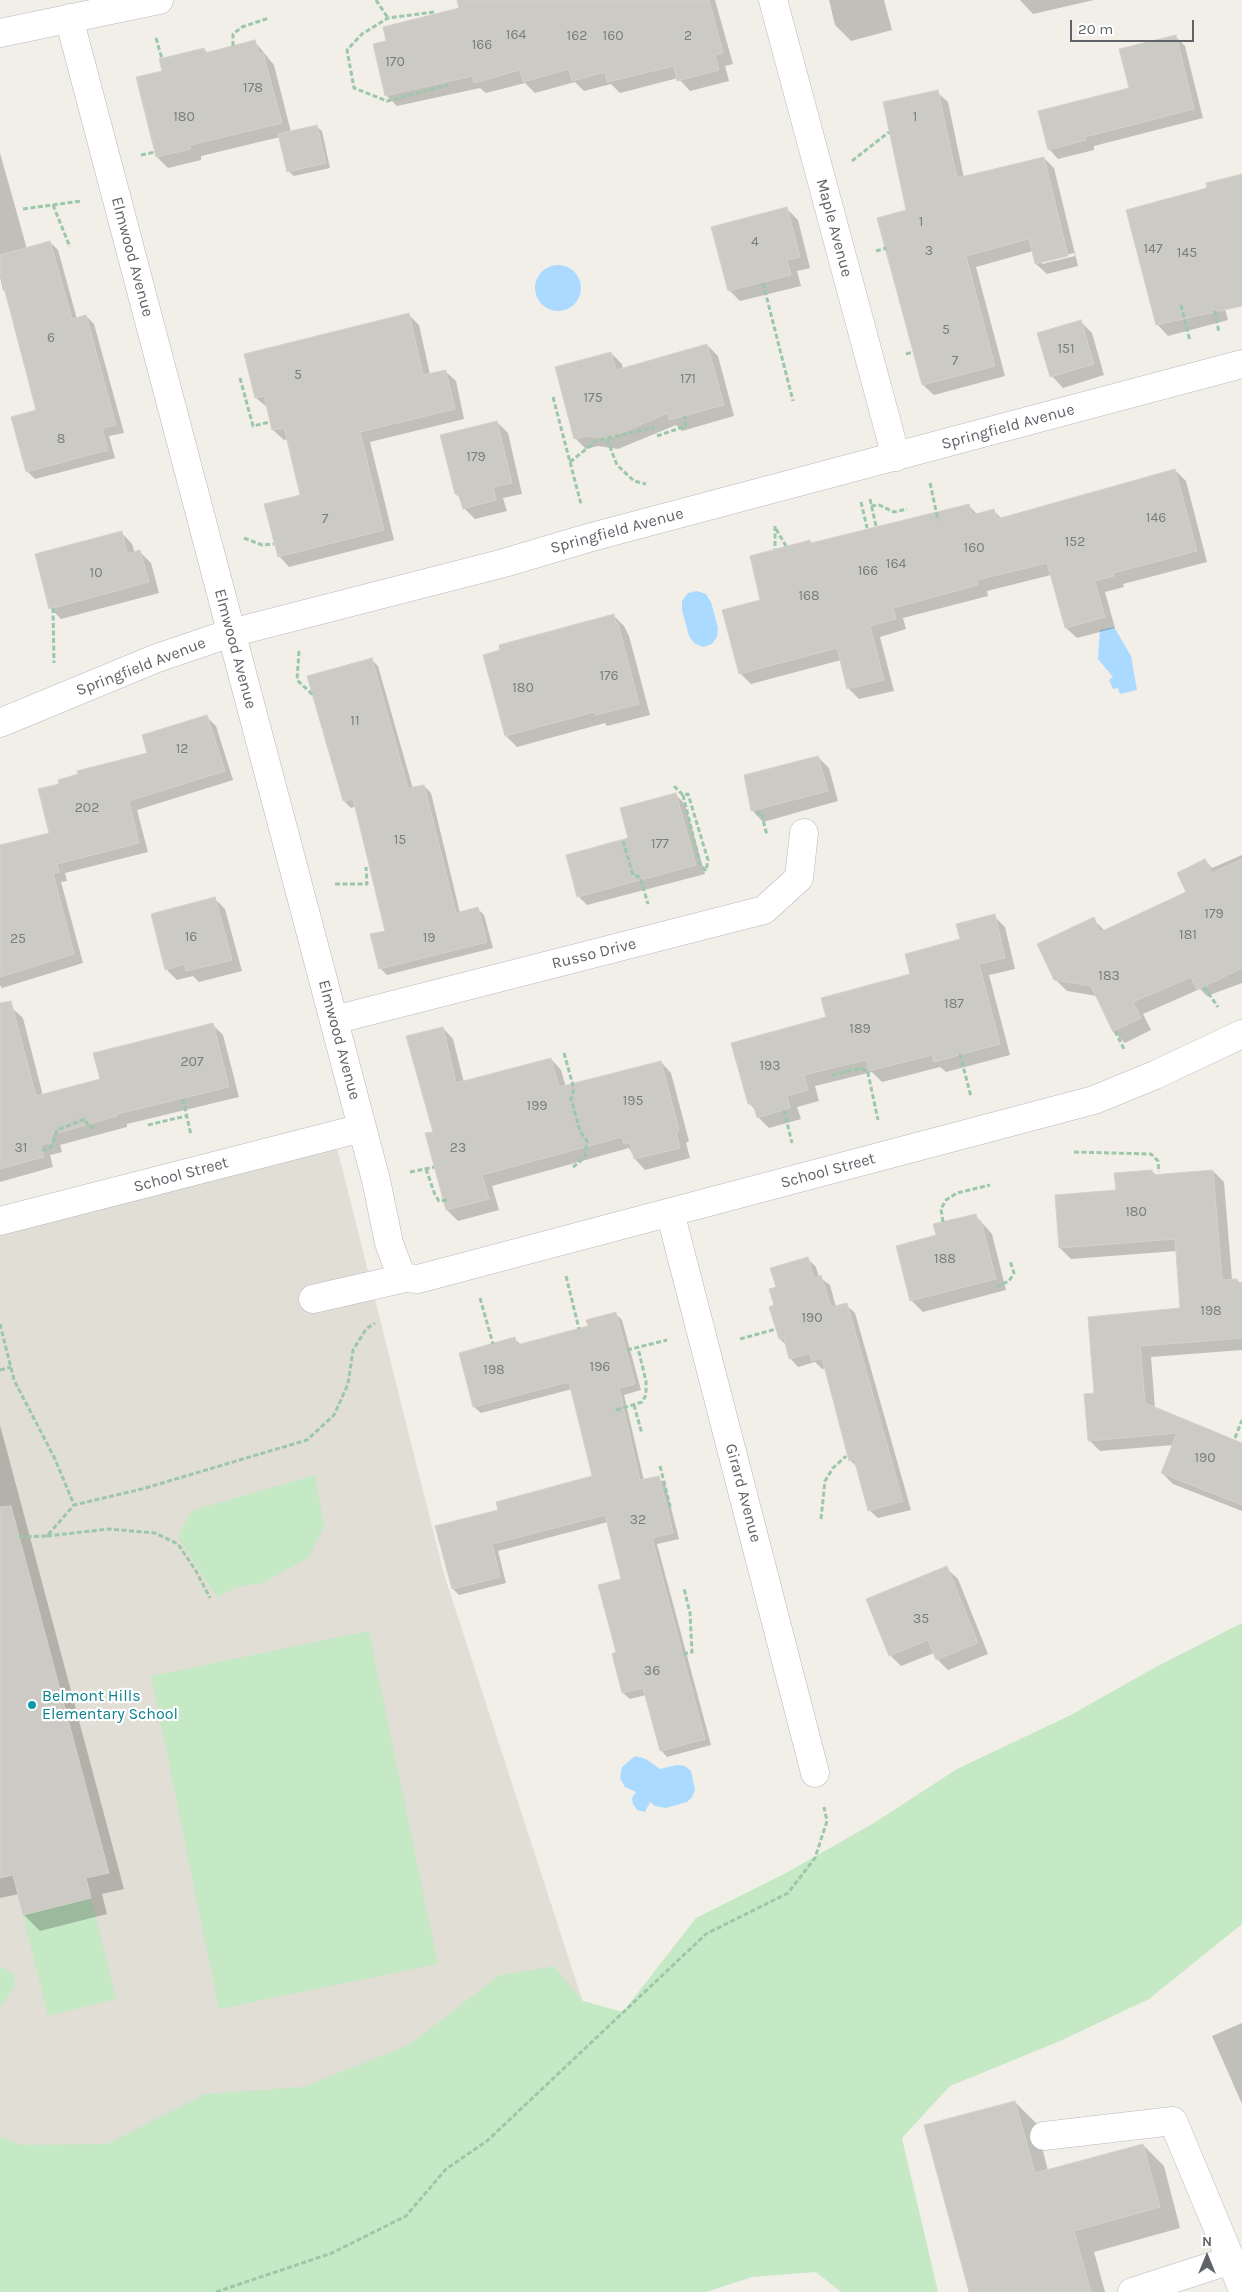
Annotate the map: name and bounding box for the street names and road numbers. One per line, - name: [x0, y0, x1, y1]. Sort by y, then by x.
- street label: Maple Avenue: [812, 177, 856, 279]
- street label: Elmwood Avenue: [107, 195, 157, 319]
- street label: Springfield Avenue: [939, 400, 1077, 454]
- street label: Springfield Avenue: [548, 504, 686, 558]
- street label: Elmwood Avenue: [210, 587, 260, 711]
- street label: Springfield Avenue: [74, 633, 208, 701]
- street label: Russo Drive: [550, 934, 638, 974]
- street label: Elmwood Avenue: [314, 978, 364, 1102]
- street label: School Street: [779, 1149, 877, 1193]
- street label: School Street: [132, 1153, 230, 1197]
- street label: Girard Avenue: [721, 1442, 765, 1544]

